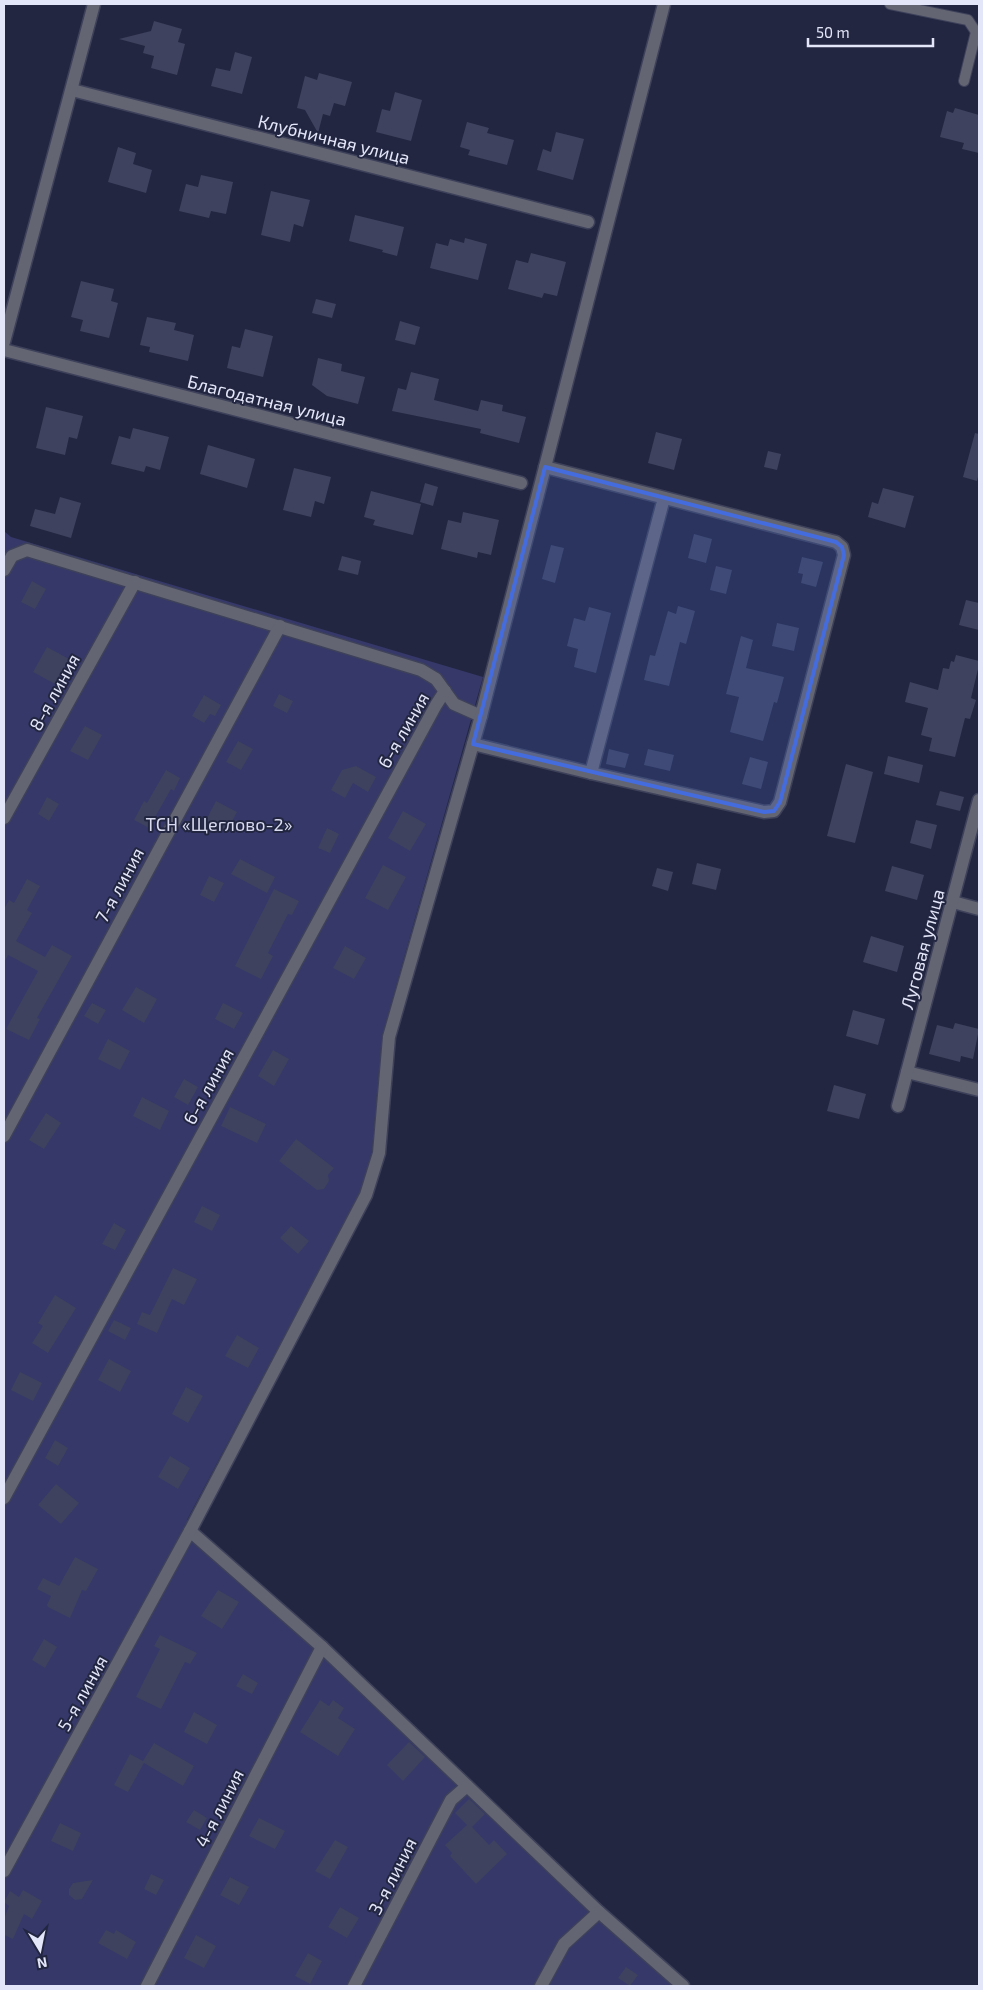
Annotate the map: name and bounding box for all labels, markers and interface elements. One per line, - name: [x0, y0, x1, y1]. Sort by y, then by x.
- scale bar: [808, 15, 933, 47]
- text: 50 m: [816, 23, 850, 41]
- street label: Клубничная улица: [256, 109, 412, 169]
- street label: Благодатная улица: [185, 370, 349, 430]
- street label: 8-я линия: [24, 650, 84, 734]
- street label: 6-я линия: [373, 688, 433, 772]
- park label: ТСН «Щеглово-2»: [146, 813, 292, 835]
- street label: 7-я линия: [90, 844, 148, 926]
- street label: Луговая улица: [895, 886, 949, 1012]
- street label: 6-я линия: [178, 1044, 238, 1128]
- street label: 5-я линия: [52, 1651, 112, 1735]
- street label: 4-я линия: [190, 1765, 248, 1851]
- street label: 3-я линия: [363, 1834, 421, 1918]
- north arrow: [15, 1925, 65, 1975]
- text: N: [36, 1954, 49, 1973]

